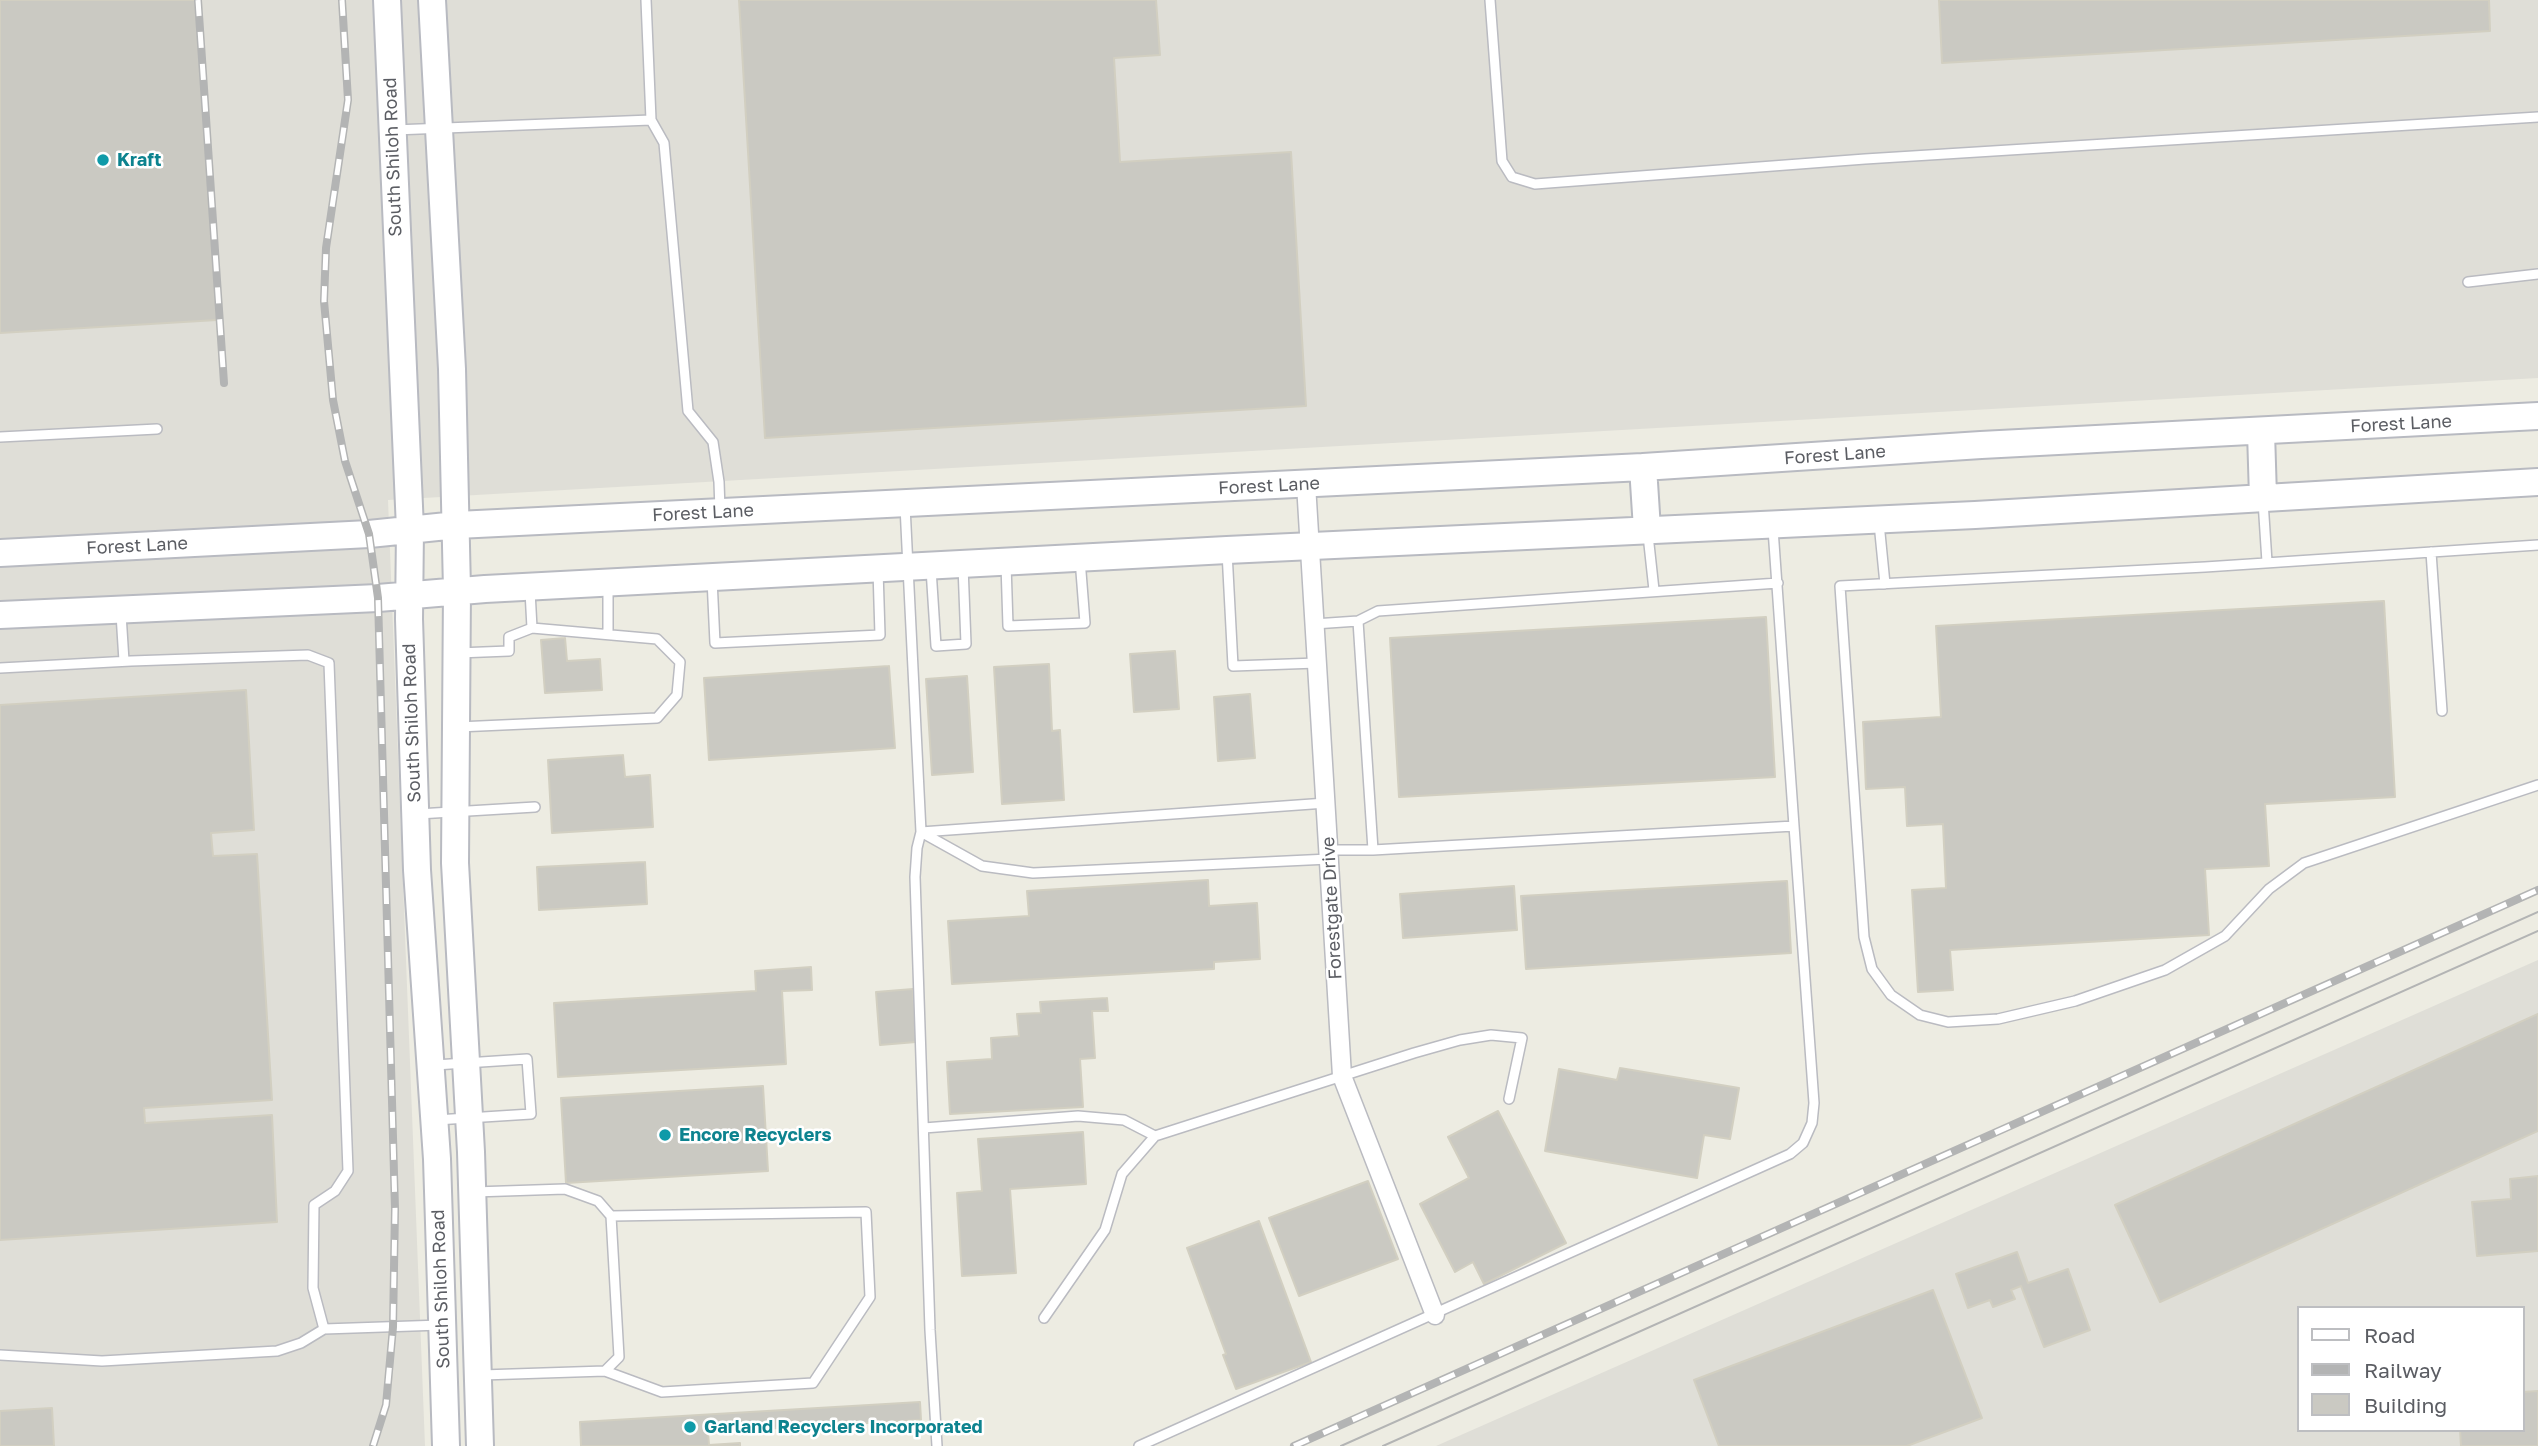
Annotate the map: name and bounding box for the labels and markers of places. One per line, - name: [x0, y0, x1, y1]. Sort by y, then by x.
- place label: Kraft: [117, 149, 161, 171]
- marker: Kraft: [95, 152, 111, 168]
- place label: Encore Recyclers: [679, 1124, 831, 1146]
- marker: Encore Recyclers: [657, 1127, 673, 1143]
- place label: Garland Recyclers Incorporated: [704, 1416, 983, 1438]
- marker: Garland Recyclers Incorporated: [682, 1419, 698, 1435]

